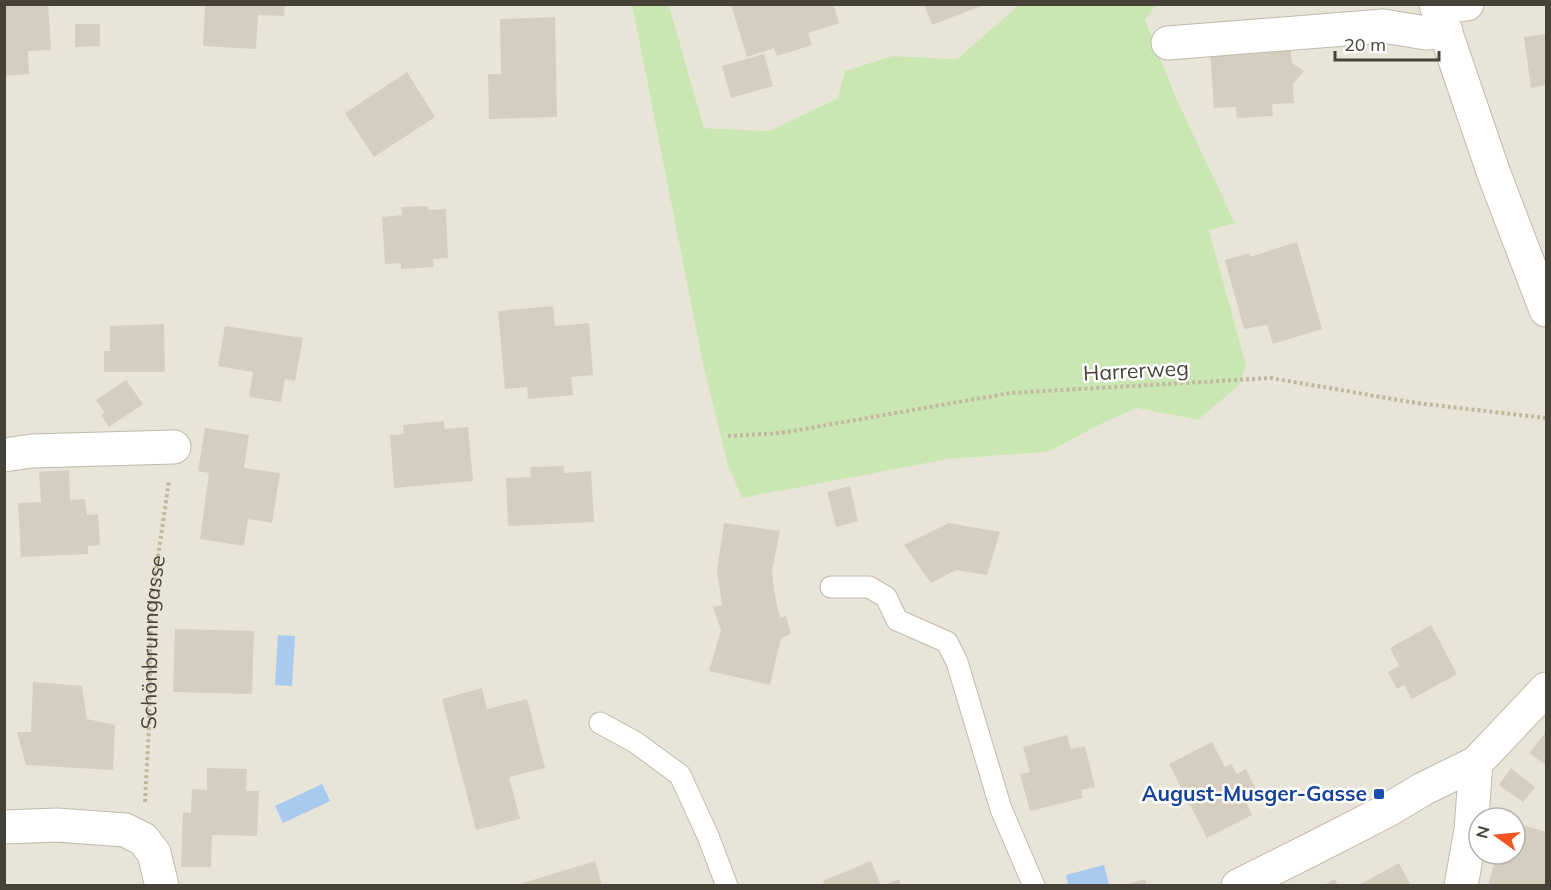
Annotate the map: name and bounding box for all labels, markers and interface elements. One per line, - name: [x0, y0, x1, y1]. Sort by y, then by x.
- scale bar: [1335, 24, 1438, 62]
- text: 20 m: [1344, 33, 1386, 56]
- street label: Harrerweg: [1083, 354, 1189, 386]
- street label: Schönbrunngasse: [135, 553, 170, 730]
- place label: August-Musger-Gasse: [1142, 780, 1367, 806]
- marker: August-Musger-Gasse: [1372, 787, 1386, 801]
- north arrow: [1467, 806, 1527, 866]
- text: N: [1471, 824, 1494, 841]

